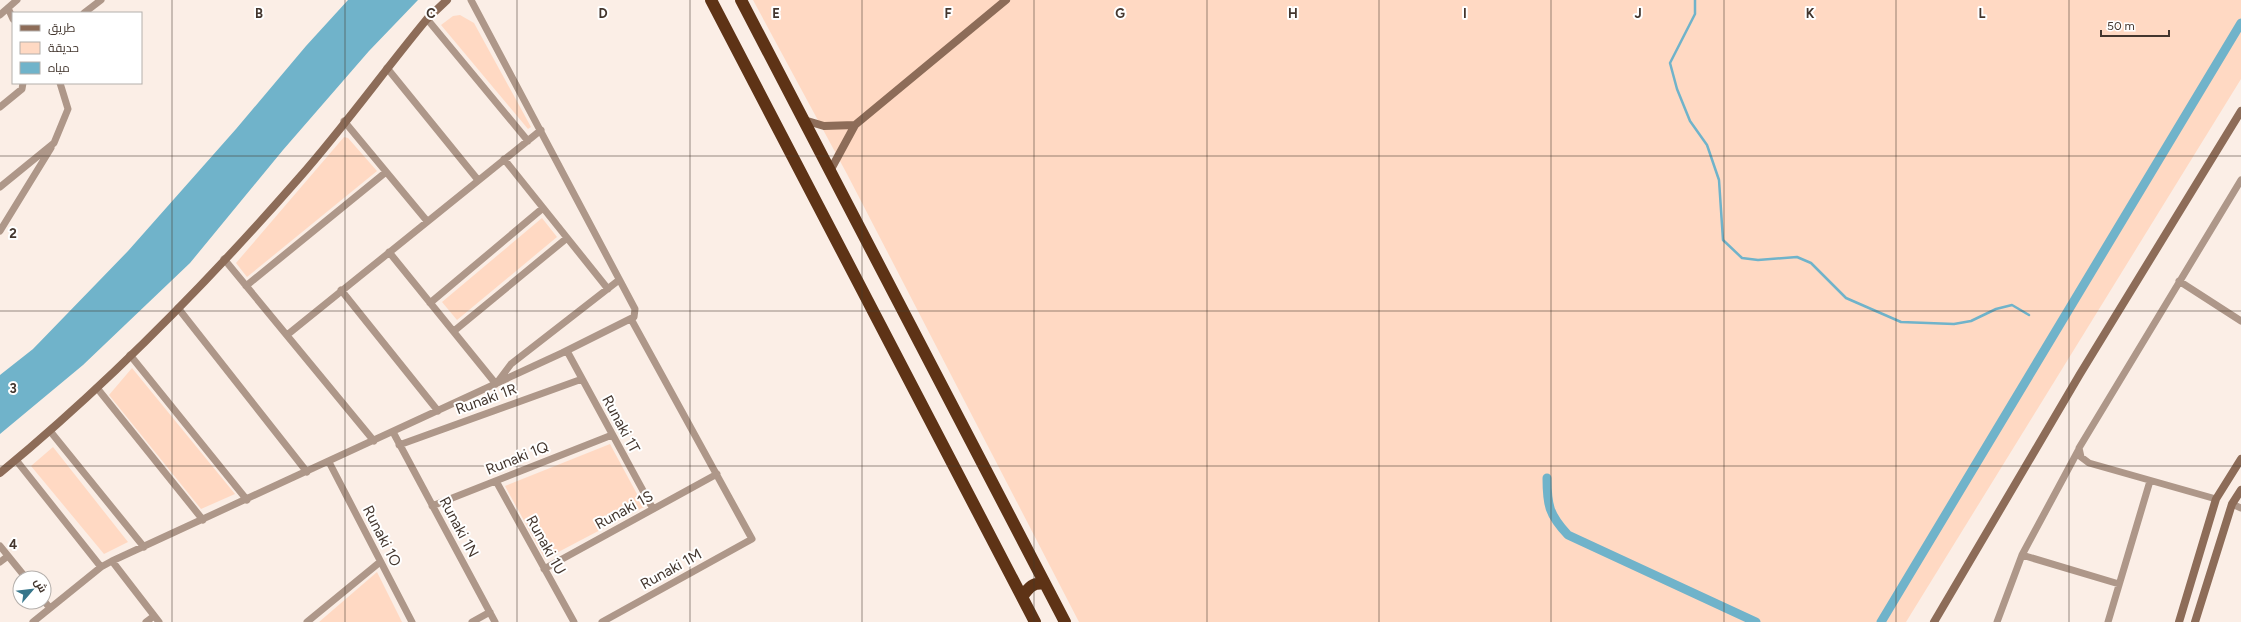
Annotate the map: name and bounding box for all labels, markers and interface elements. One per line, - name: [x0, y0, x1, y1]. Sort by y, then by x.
- text: B: [255, 6, 263, 21]
- text: C: [426, 6, 436, 21]
- text: D: [598, 6, 608, 21]
- text: E: [772, 6, 780, 21]
- text: F: [944, 6, 952, 21]
- text: G: [1115, 6, 1125, 21]
- text: H: [1288, 6, 1298, 21]
- text: I: [1463, 6, 1467, 21]
- text: J: [1634, 6, 1642, 21]
- text: K: [1806, 6, 1815, 21]
- text: L: [1979, 6, 1986, 21]
- legend: [12, 12, 142, 84]
- scale bar: [2101, 12, 2169, 38]
- text: 50 m: [2107, 19, 2135, 33]
- text: طريق: [48, 21, 76, 35]
- text: حديقة: [48, 41, 79, 55]
- text: مياه: [48, 61, 70, 75]
- text: 2: [9, 226, 17, 241]
- street label: Runaki 1R: [453, 380, 519, 418]
- text: 3: [9, 381, 17, 396]
- street label: Runaki 1T: [598, 392, 644, 457]
- street label: Runaki 1Q: [483, 437, 551, 479]
- street label: Runaki 1S: [592, 487, 656, 533]
- street label: Runaki 1N: [436, 494, 482, 560]
- street label: Runaki 1O: [359, 502, 405, 570]
- street label: Runaki 1U: [522, 512, 570, 578]
- text: 4: [9, 537, 17, 552]
- street label: Runaki 1M: [637, 545, 705, 593]
- north arrow: [12, 570, 52, 610]
- text: ش: [31, 576, 49, 595]

